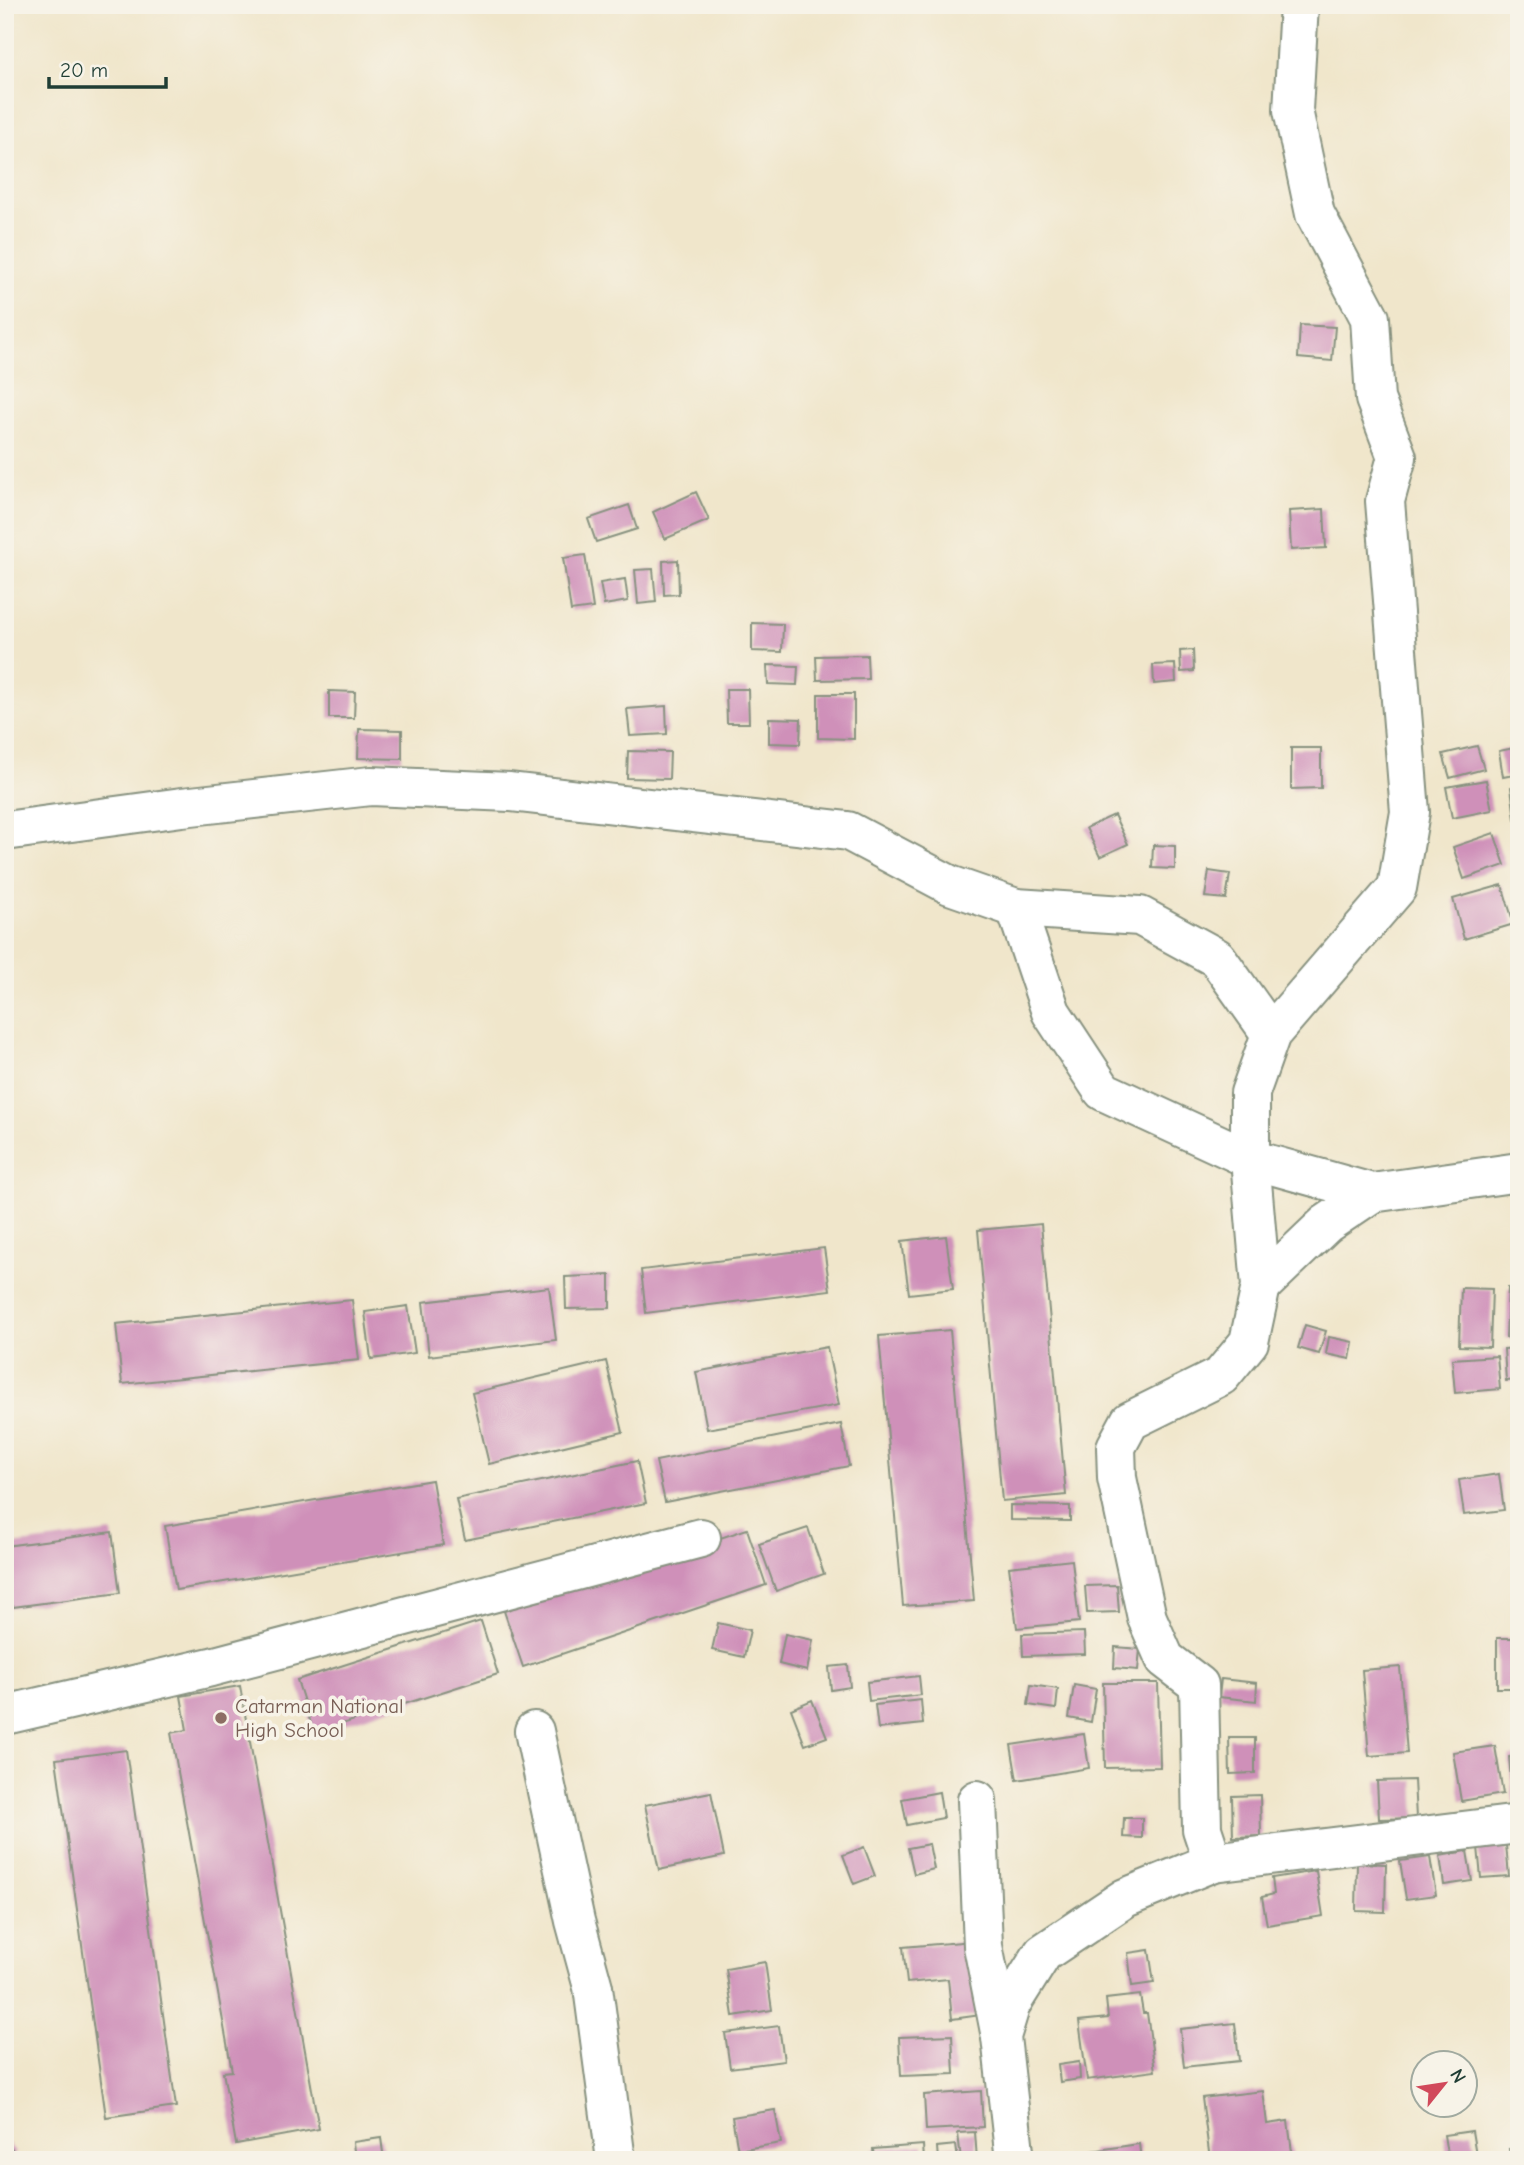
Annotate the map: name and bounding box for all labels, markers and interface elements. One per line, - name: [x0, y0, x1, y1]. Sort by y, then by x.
- scale bar: [49, 46, 166, 90]
- text: 20 m: [60, 58, 108, 82]
- place label: Catarman National High School: [235, 1694, 404, 1742]
- marker: Catarman National High School: [213, 1710, 229, 1726]
- north arrow: [1408, 2050, 1478, 2120]
- text: N: [1445, 2065, 1470, 2087]

